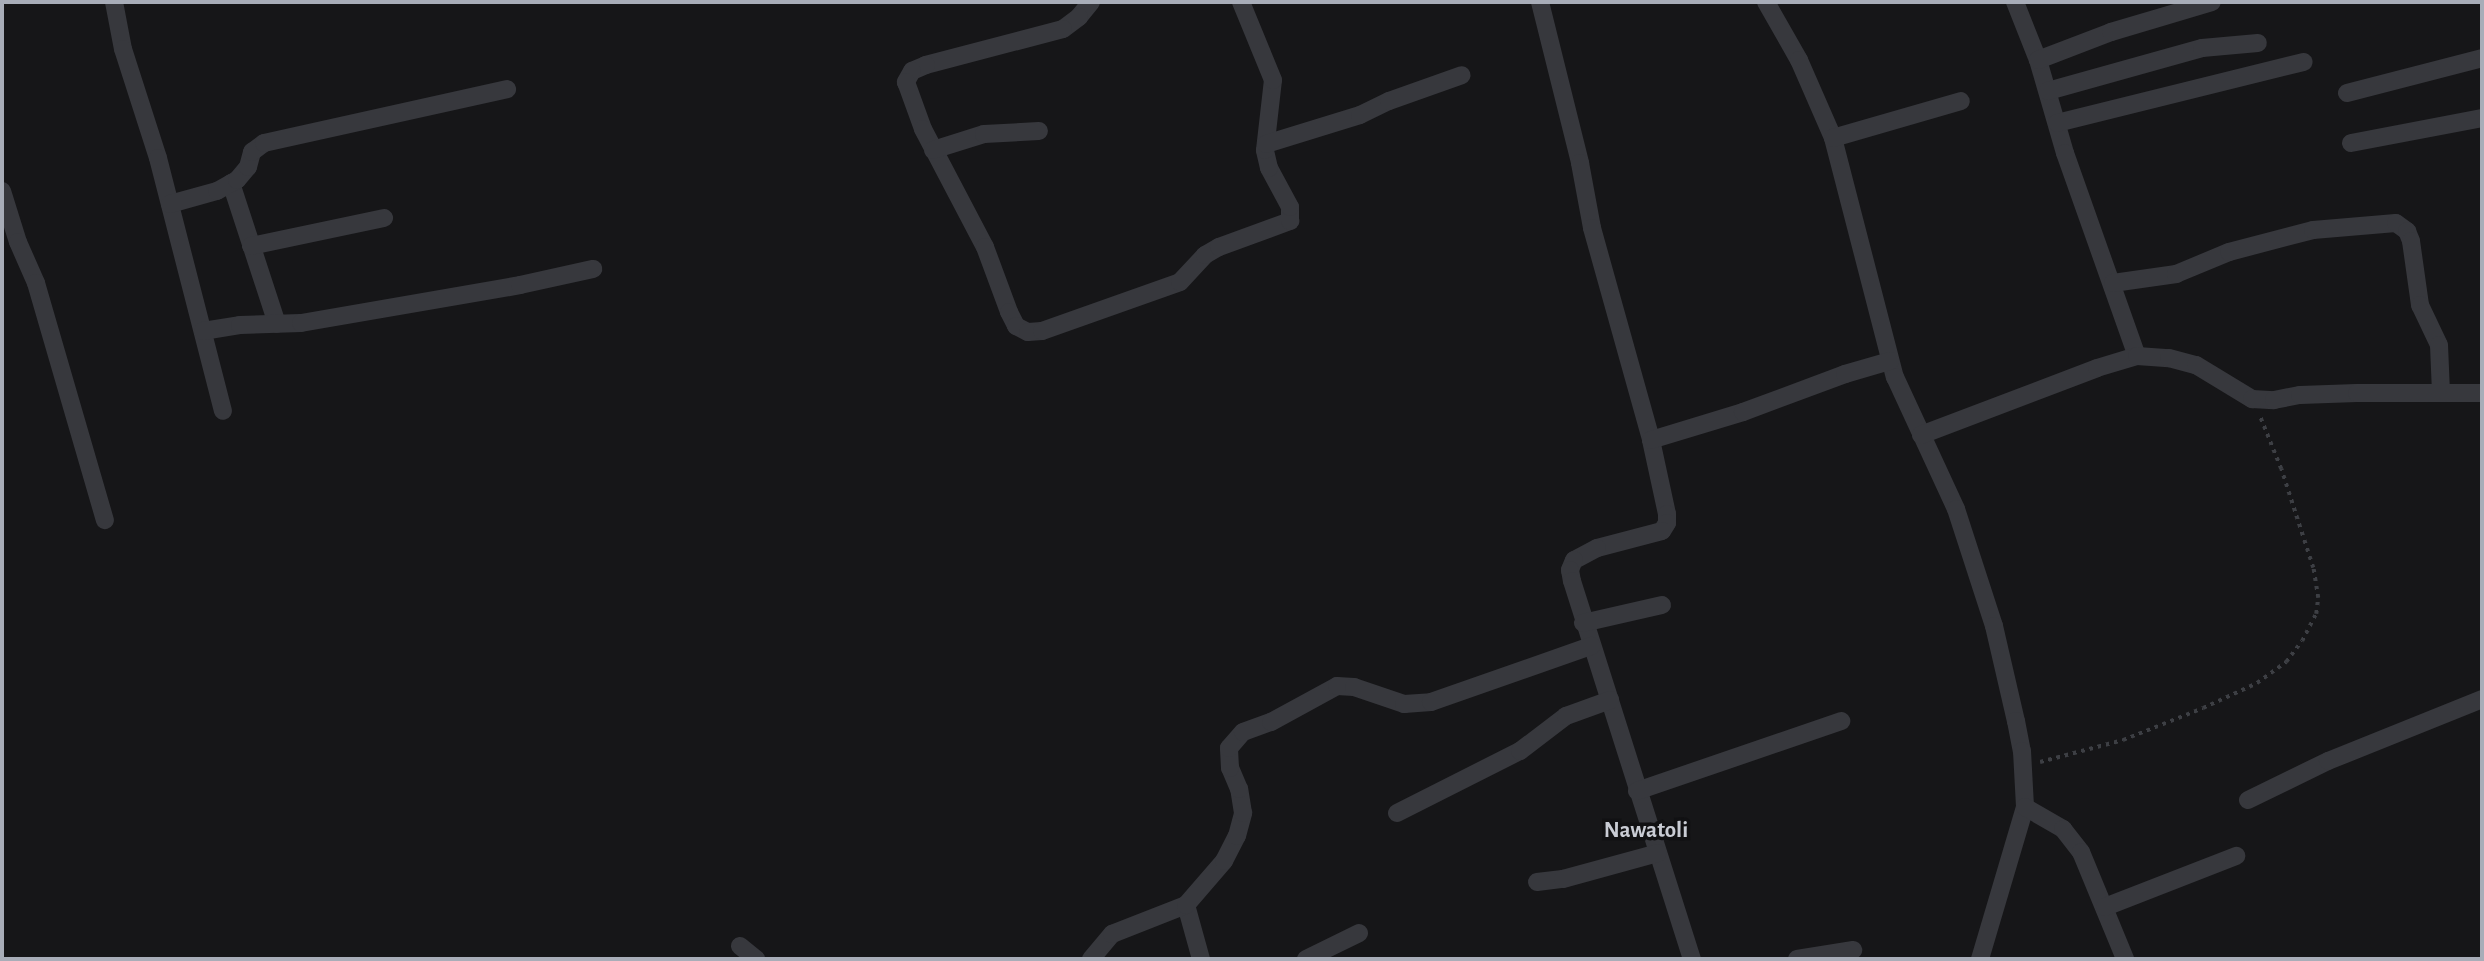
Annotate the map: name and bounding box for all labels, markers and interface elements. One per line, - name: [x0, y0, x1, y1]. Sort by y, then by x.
- district label: Nawatoli: [1604, 817, 1688, 845]

